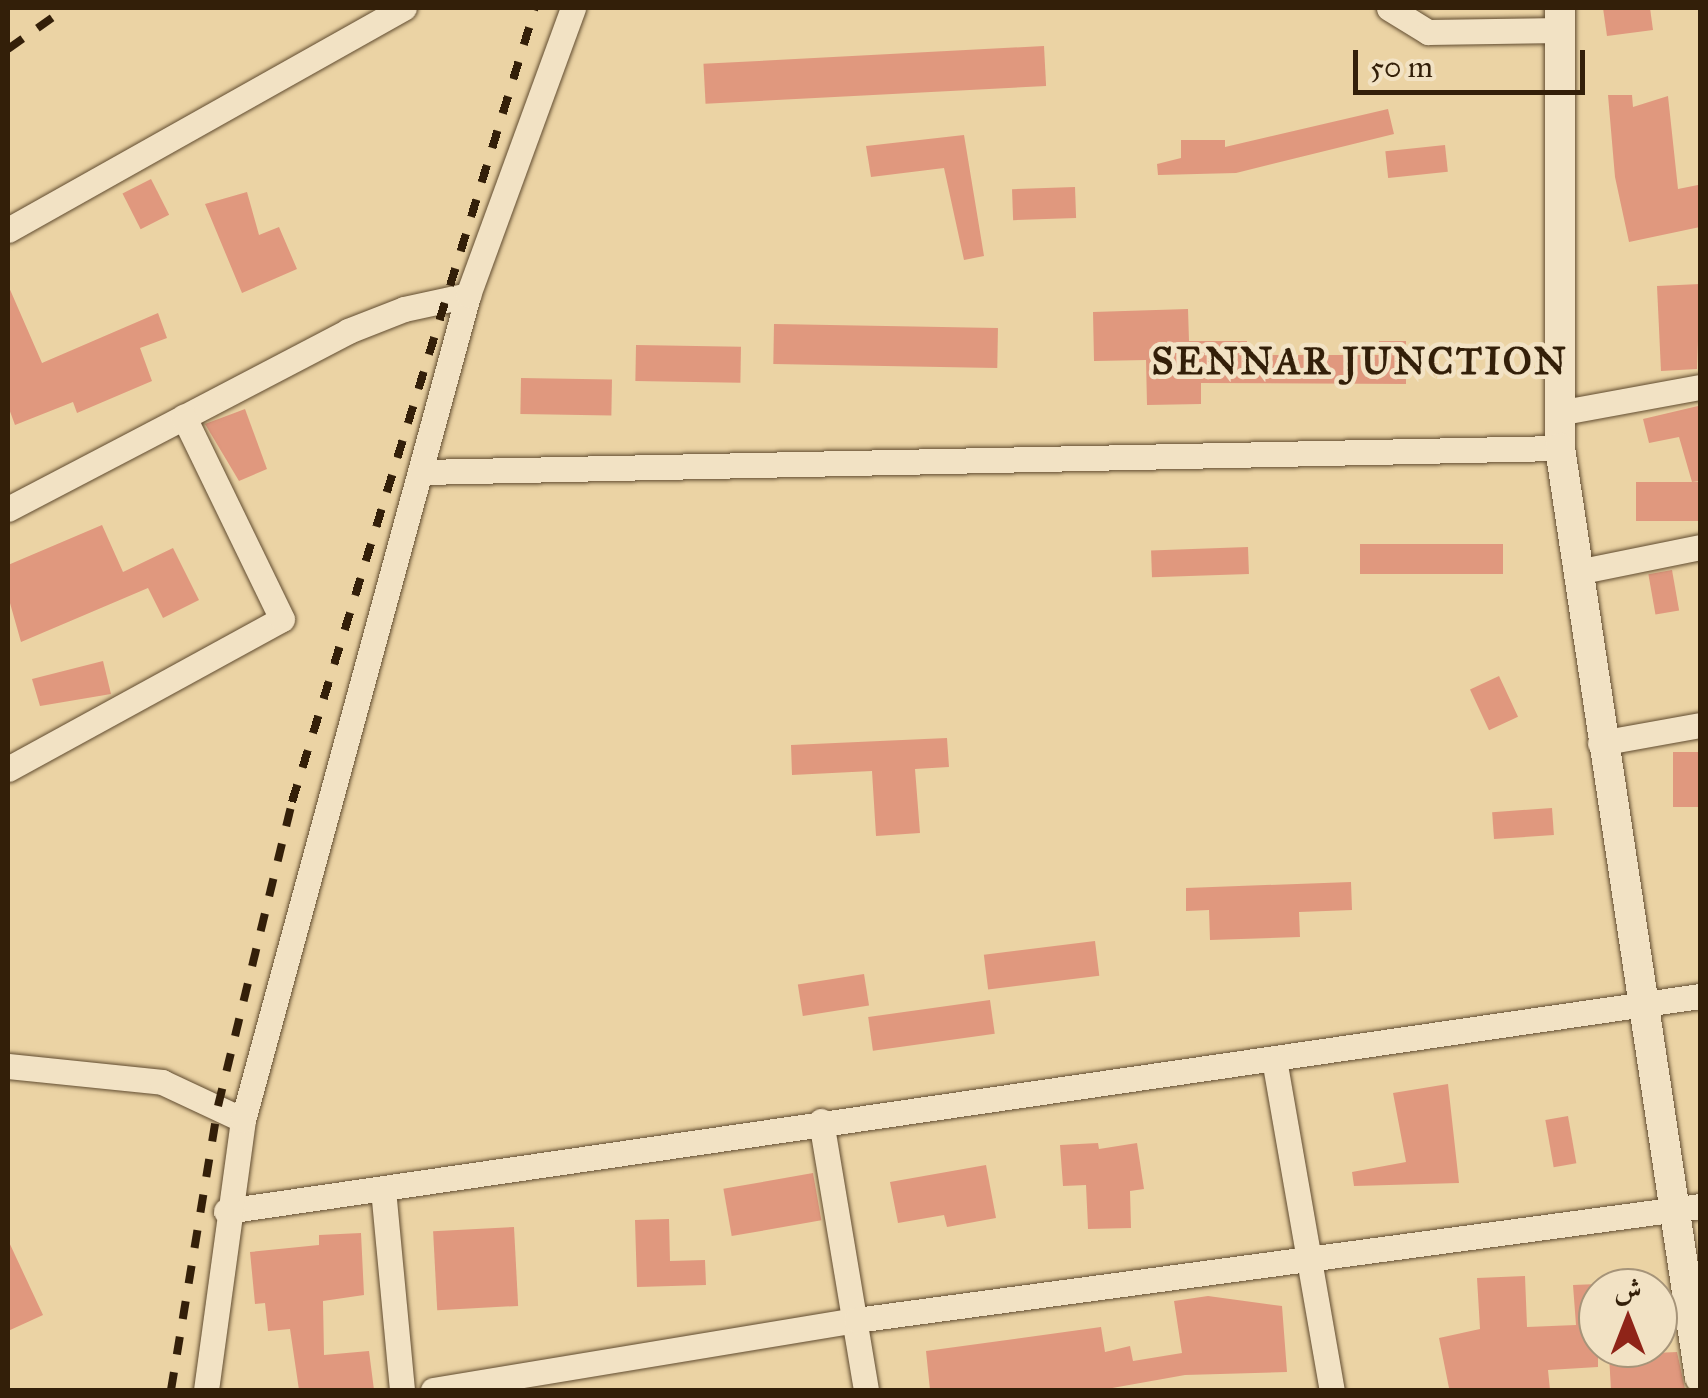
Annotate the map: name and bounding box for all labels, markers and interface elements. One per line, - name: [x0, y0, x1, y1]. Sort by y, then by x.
- scale bar: [1358, 30, 1590, 92]
- text: 50 m: [1370, 49, 1433, 85]
- district label: SENNAR JUNCTION: [1152, 339, 1568, 385]
- north arrow: [1578, 1268, 1678, 1368]
- text: ش: [1614, 1272, 1642, 1307]

